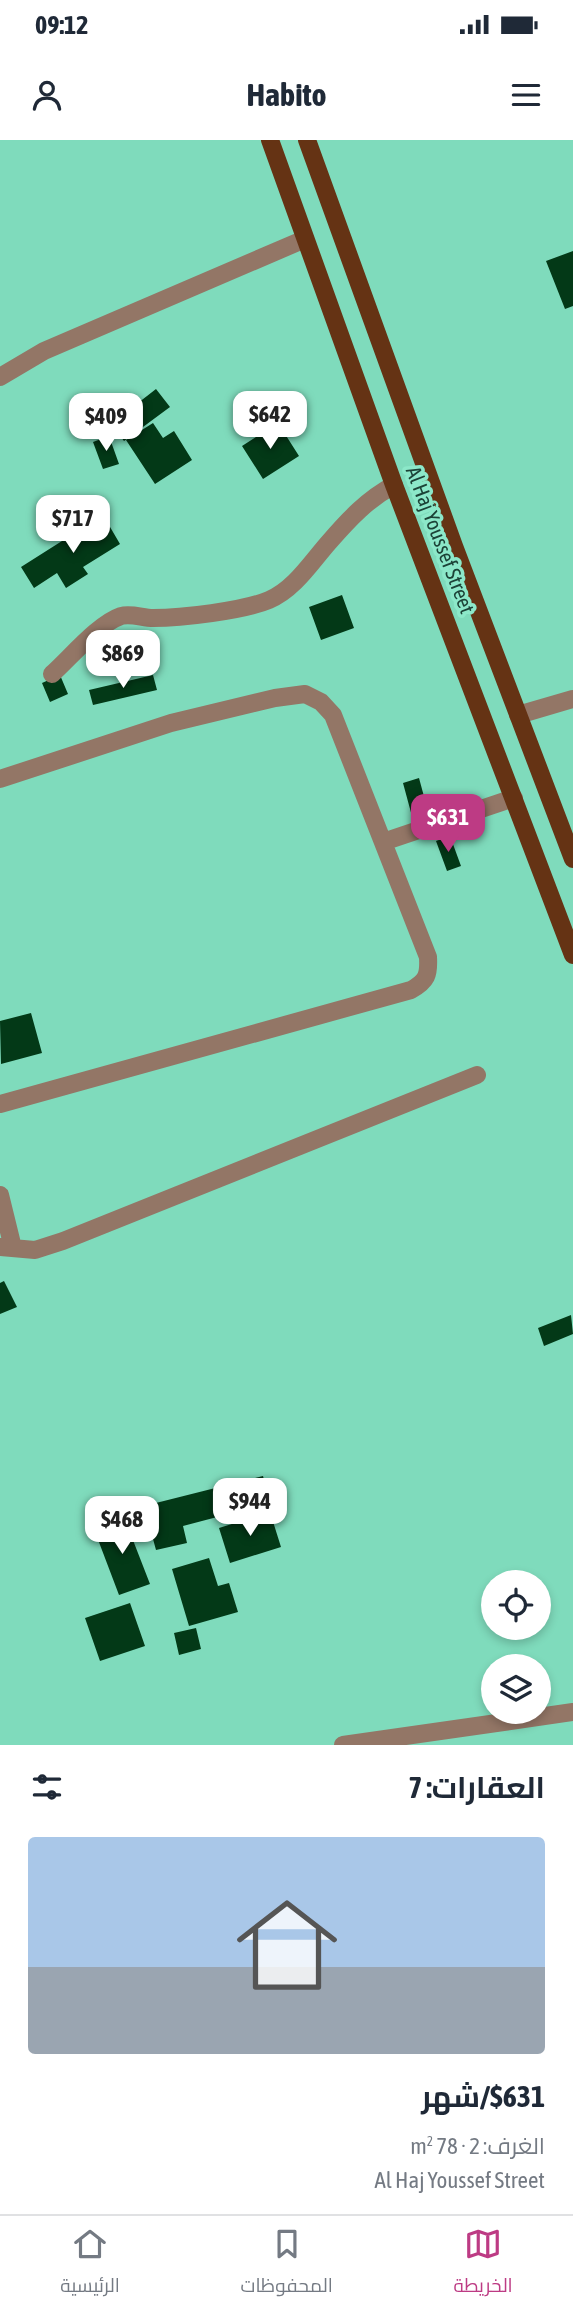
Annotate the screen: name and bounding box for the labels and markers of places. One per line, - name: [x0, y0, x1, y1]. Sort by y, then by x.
- pin: $642: [229, 392, 311, 451]
- pin: $409: [65, 394, 147, 453]
- pin: $717: [32, 496, 114, 555]
- pin: $869: [82, 630, 164, 690]
- pin: $631: [407, 794, 489, 854]
- pin: $944: [209, 1478, 291, 1538]
- pin: $468: [81, 1496, 163, 1556]

